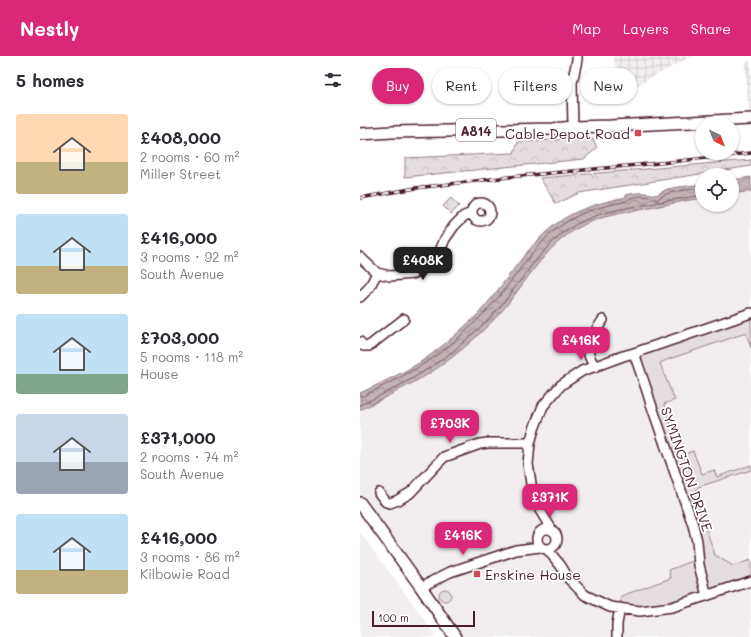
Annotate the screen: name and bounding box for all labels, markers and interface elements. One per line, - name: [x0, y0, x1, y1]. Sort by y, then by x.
- text: Nestly: [20, 16, 79, 41]
- text: Map: [572, 19, 601, 38]
- text: Layers: [623, 19, 669, 38]
- text: Share: [691, 19, 731, 38]
- chip: Buy: [372, 68, 424, 104]
- chip: Rent: [432, 68, 491, 104]
- chip: Filters: [499, 68, 572, 104]
- chip: New: [580, 68, 637, 104]
- text: 5 homes: [16, 69, 84, 91]
- icon: filters: [322, 69, 344, 91]
- north arrow: [695, 116, 739, 160]
- map controls: [695, 116, 739, 212]
- road number: A814: [456, 119, 496, 141]
- place label: Cable Depot Road: [505, 124, 630, 143]
- text: £408,000: [140, 126, 221, 148]
- marker: Cable Depot Road: [633, 128, 643, 138]
- icon: home: [48, 130, 96, 178]
- text: 2 rooms · 60 m²: [140, 148, 239, 165]
- text: Miller Street: [140, 165, 221, 182]
- button: locate: [695, 168, 739, 212]
- text: £416,000: [140, 226, 217, 248]
- icon: home: [48, 230, 96, 278]
- pin: £408K: [395, 247, 451, 281]
- text: 3 rooms · 92 m²: [140, 248, 239, 265]
- text: £408K: [402, 251, 444, 268]
- text: South Avenue: [140, 265, 224, 282]
- text: £703,000: [140, 326, 219, 348]
- pin: £416K: [553, 327, 609, 361]
- icon: home: [48, 330, 96, 378]
- text: £416K: [562, 331, 600, 348]
- text: 5 rooms · 118 m²: [140, 348, 243, 365]
- text: House: [140, 365, 178, 382]
- street label: SYMINGTON DRIVE: [657, 404, 717, 534]
- pin: £703K: [422, 410, 478, 444]
- text: £703K: [430, 414, 470, 431]
- text: £371,000: [140, 426, 216, 448]
- icon: home: [48, 430, 96, 478]
- text: 2 rooms · 74 m²: [140, 448, 238, 465]
- text: South Avenue: [140, 465, 224, 482]
- pin: £371K: [522, 484, 578, 518]
- text: £371K: [531, 488, 569, 505]
- pin: £416K: [435, 522, 491, 556]
- text: £416,000: [140, 526, 217, 548]
- text: £416K: [444, 526, 482, 543]
- icon: home: [48, 530, 96, 578]
- text: 3 rooms · 86 m²: [140, 548, 240, 565]
- text: Kilbowie Road: [140, 565, 230, 582]
- place label: Erskine House: [485, 565, 581, 584]
- marker: Erskine House: [472, 569, 482, 579]
- scale bar: [372, 609, 475, 628]
- text: 100 m: [378, 610, 409, 625]

